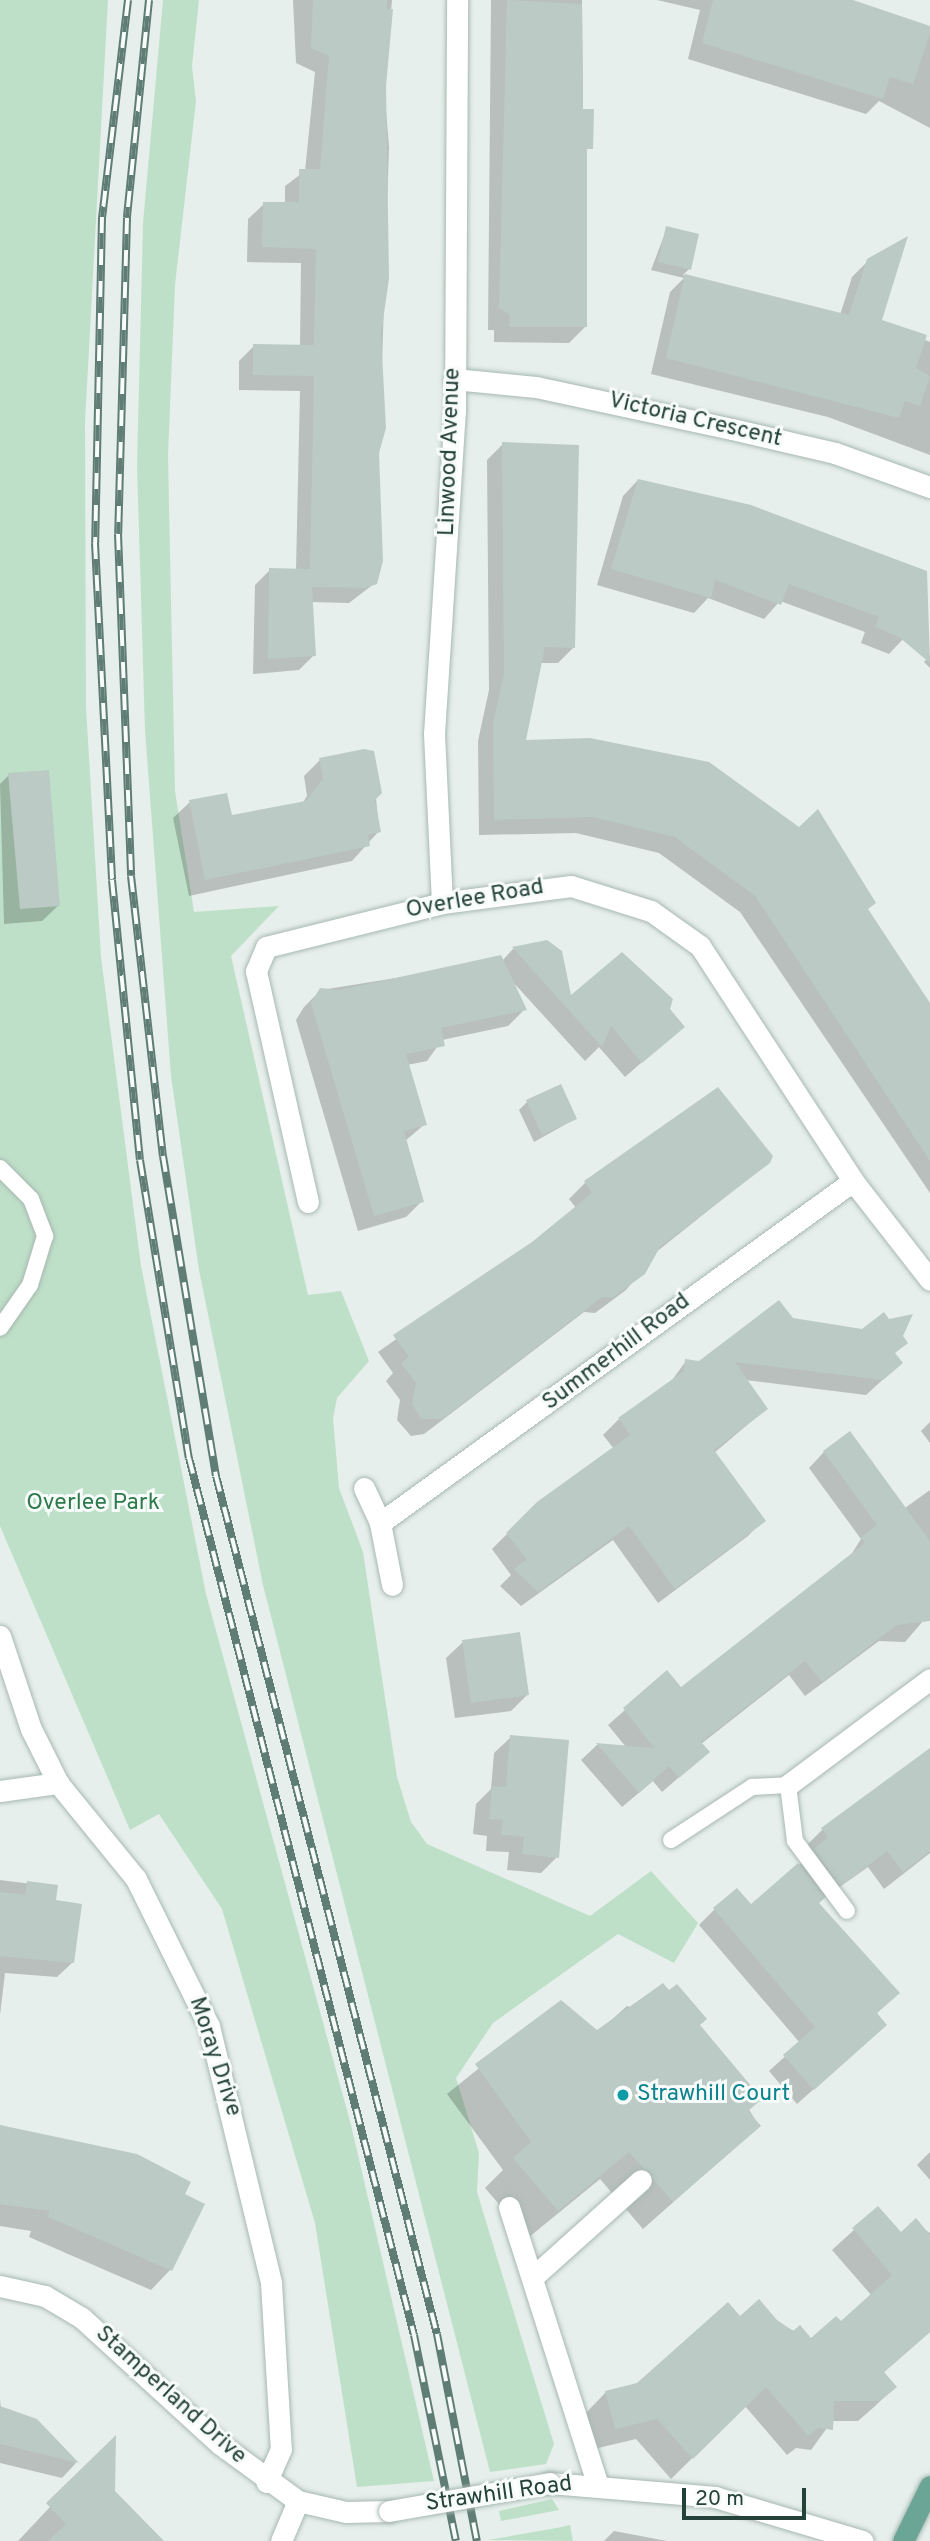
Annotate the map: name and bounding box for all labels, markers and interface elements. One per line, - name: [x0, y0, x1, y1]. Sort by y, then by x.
- street label: Linwood Avenue: [434, 367, 468, 537]
- street label: Victoria Crescent: [606, 388, 784, 454]
- street label: Overlee Road: [404, 874, 546, 926]
- street label: Summerhill Road: [538, 1289, 696, 1417]
- park label: Overlee Park: [26, 1490, 160, 1518]
- street label: Moray Drive: [182, 1994, 246, 2120]
- place label: Strawhill Court: [637, 2081, 790, 2109]
- marker: Strawhill Court: [615, 2087, 631, 2103]
- street label: Stamperland Drive: [89, 2321, 251, 2471]
- street label: Strawhill Road: [424, 2471, 574, 2519]
- scale bar: [685, 2474, 809, 2518]
- text: 20 m: [695, 2486, 744, 2513]

